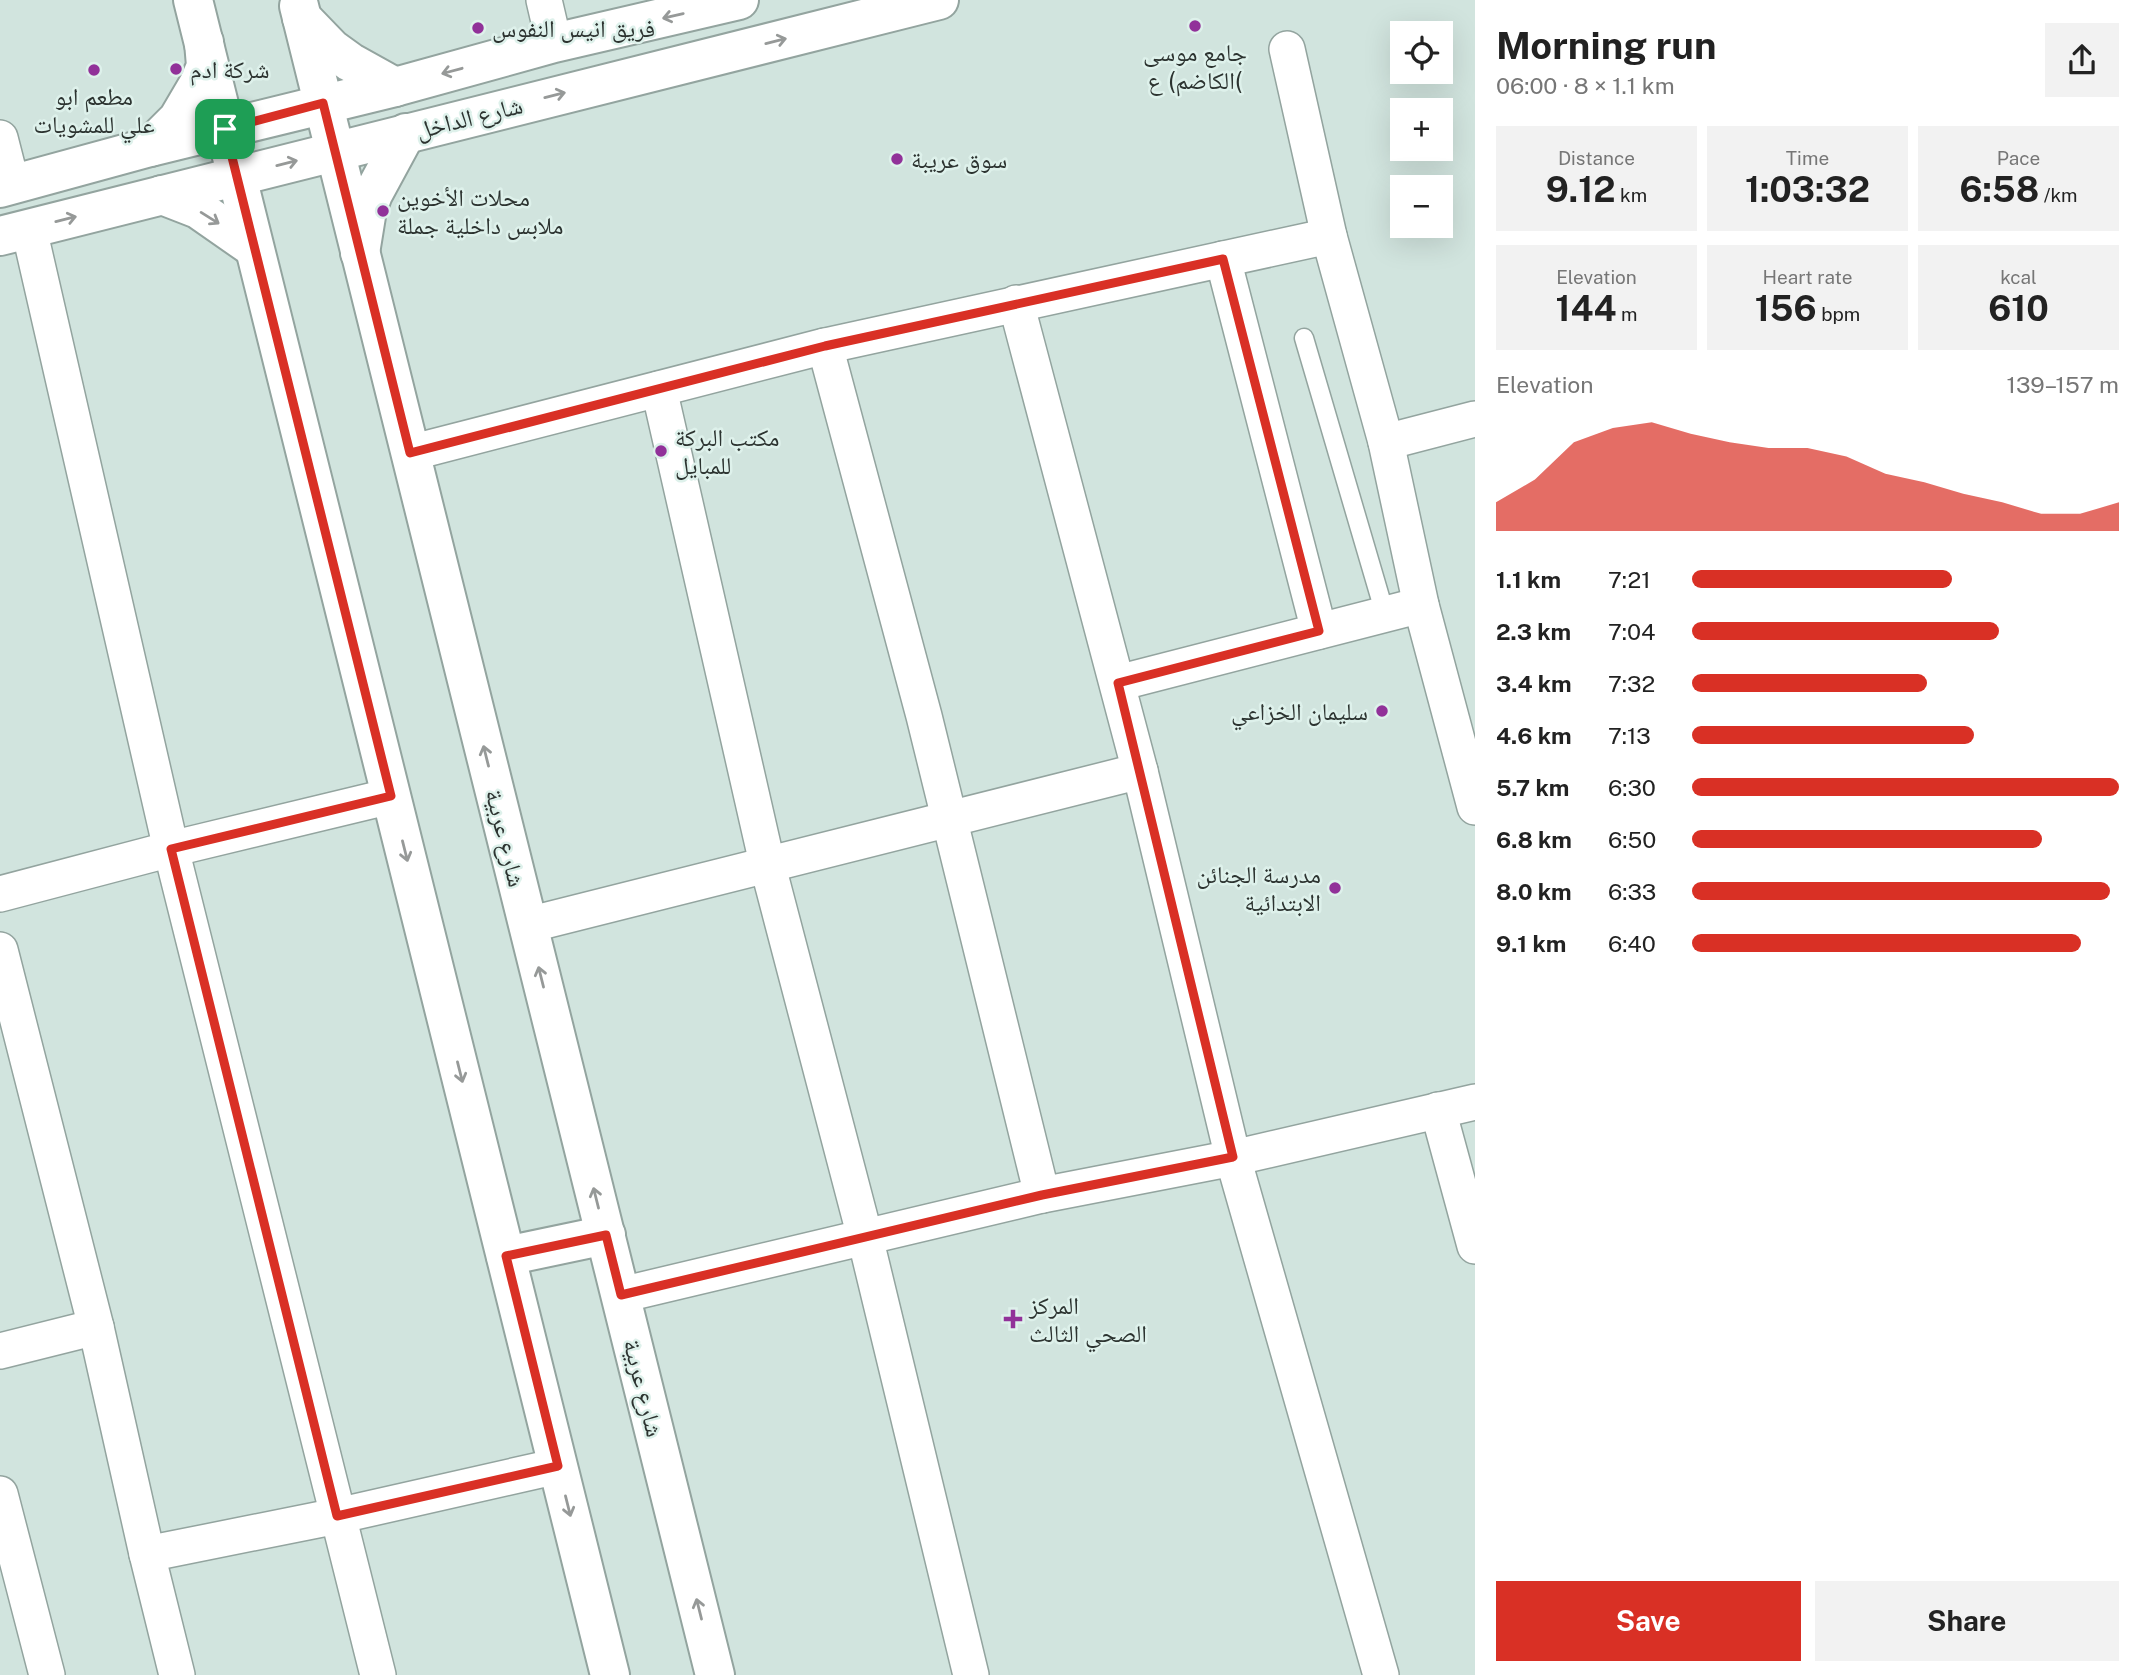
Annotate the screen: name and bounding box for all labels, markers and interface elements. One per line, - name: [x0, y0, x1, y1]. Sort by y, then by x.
- one-way arrow: [662, 9, 685, 23]
- place label: فريق انيس النفوس: [492, 14, 655, 43]
- marker: جامع موسى الكاضم) ع(: [1187, 18, 1203, 34]
- marker: فريق انيس النفوس: [470, 20, 486, 36]
- map controls: [1390, 21, 1453, 238]
- button: locate: [1390, 21, 1453, 84]
- text: Morning run: [1496, 23, 1717, 68]
- button: share: [2045, 23, 2119, 97]
- one-way arrow: [764, 33, 786, 46]
- place label: جامع موسى الكاضم) ع(: [1143, 38, 1247, 97]
- place label: شركة ادم: [190, 55, 270, 86]
- marker: شركة ادم: [168, 61, 184, 77]
- marker: مطعم ابو علي للمشويات: [86, 62, 102, 78]
- one-way arrow: [442, 65, 464, 78]
- text: 06:00 · 8 × 1.1 km: [1496, 72, 1675, 99]
- place label: مطعم ابو علي للمشويات: [33, 82, 155, 144]
- one-way arrow: [543, 88, 566, 101]
- street label: شارع الداخل: [413, 90, 526, 146]
- button: +: [1390, 98, 1453, 161]
- pin: [195, 99, 255, 159]
- icon: arrive: [206, 110, 244, 148]
- place label: سوق عريبة: [911, 145, 1007, 174]
- text: Distance: [1558, 147, 1635, 169]
- text: Time: [1786, 147, 1829, 169]
- text: Pace: [1997, 147, 2040, 169]
- marker: سوق عريبة: [889, 151, 905, 167]
- one-way arrow: [275, 156, 298, 169]
- text: 9.12: [1546, 169, 1615, 210]
- text: 1:03:32: [1745, 169, 1870, 210]
- text: 6:58: [1959, 169, 2039, 210]
- button: −: [1390, 175, 1453, 238]
- place label: محلات الأخوين ملابس داخلية جملة: [397, 183, 563, 240]
- text: km: [1615, 184, 1647, 206]
- text: /km: [2039, 184, 2078, 206]
- marker: محلات الأخوين ملابس داخلية جملة: [375, 203, 391, 219]
- one-way arrow: [200, 211, 220, 225]
- one-way arrow: [54, 212, 77, 225]
- text: Elevation: [1556, 266, 1637, 288]
- text: Heart rate: [1763, 266, 1852, 288]
- text: kcal: [2000, 266, 2037, 288]
- text: 144: [1556, 288, 1616, 329]
- text: 156: [1755, 288, 1817, 329]
- text: 610: [1988, 288, 2049, 329]
- text: m: [1616, 303, 1637, 325]
- text: bpm: [1817, 303, 1860, 325]
- text: Elevation: [1496, 371, 1594, 398]
- text: 139–157 m: [2007, 371, 2119, 398]
- place label: مكتب البركة للمبايل: [675, 423, 779, 480]
- marker: مكتب البركة للمبايل: [653, 443, 669, 459]
- text: 1.1 km: [1496, 566, 1561, 593]
- text: 7:21: [1608, 566, 1651, 593]
- text: 2.3 km: [1496, 618, 1571, 645]
- text: 7:04: [1608, 618, 1656, 645]
- text: 3.4 km: [1496, 670, 1572, 697]
- text: 7:32: [1608, 670, 1655, 697]
- place label: سليمان الخزاعي: [1231, 697, 1368, 731]
- marker: سليمان الخزاعي: [1374, 703, 1390, 719]
- text: 4.6 km: [1496, 722, 1572, 749]
- text: 7:13: [1608, 722, 1651, 749]
- one-way arrow: [479, 746, 492, 768]
- text: 5.7 km: [1496, 774, 1569, 801]
- text: 6:30: [1608, 774, 1656, 801]
- street label: شارع عربية: [478, 786, 532, 890]
- text: 6.8 km: [1496, 826, 1572, 853]
- text: 6:50: [1608, 826, 1656, 853]
- one-way arrow: [399, 839, 412, 862]
- place label: مدرسة الجنائن الابتدائية: [1196, 860, 1321, 917]
- text: 8.0 km: [1496, 878, 1572, 905]
- text: 6:33: [1608, 878, 1656, 905]
- marker: مدرسة الجنائن الابتدائية: [1327, 880, 1343, 896]
- text: 9.1 km: [1496, 930, 1566, 957]
- text: 6:40: [1608, 930, 1656, 957]
- one-way arrow: [534, 966, 547, 989]
- one-way arrow: [454, 1060, 467, 1082]
- one-way arrow: [589, 1187, 602, 1210]
- place label: المركز الصحي الثالث: [1028, 1291, 1147, 1353]
- marker: المركز الصحي الثالث: [1003, 1309, 1023, 1329]
- street label: شارع عربية: [616, 1336, 670, 1440]
- one-way arrow: [562, 1494, 575, 1517]
- button: Save: [1496, 1581, 1801, 1661]
- button: Share: [1815, 1581, 2119, 1661]
- one-way arrow: [692, 1598, 705, 1621]

